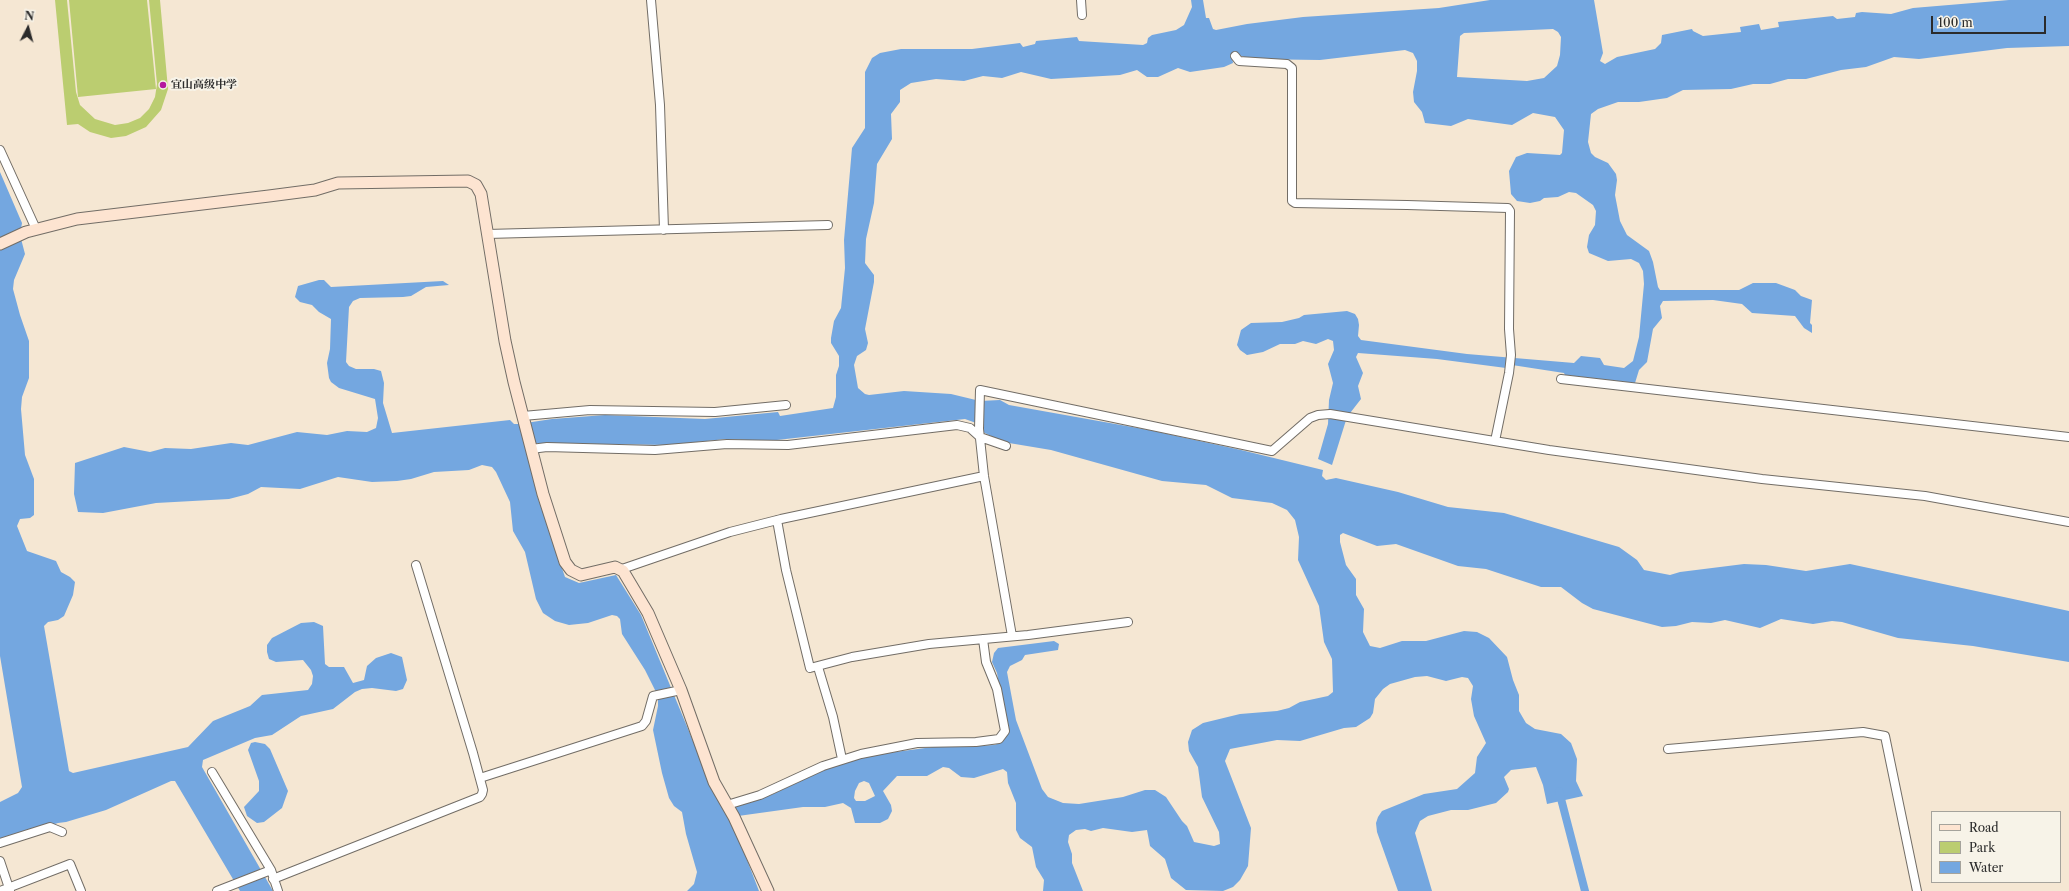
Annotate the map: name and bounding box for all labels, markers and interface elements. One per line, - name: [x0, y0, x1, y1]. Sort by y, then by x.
- north arrow: [8, 8, 48, 48]
- scale bar: [1933, 8, 2048, 34]
- text: N: [24, 9, 35, 24]
- text: 100 m: [1938, 15, 1973, 30]
- place label: 宜山高级中学: [171, 78, 237, 92]
- marker: 宜山高级中学: [158, 80, 168, 90]
- legend: [1931, 811, 2061, 883]
- text: Road: [1969, 820, 1999, 835]
- text: Park: [1969, 840, 1995, 855]
- text: Water: [1969, 860, 2003, 875]

